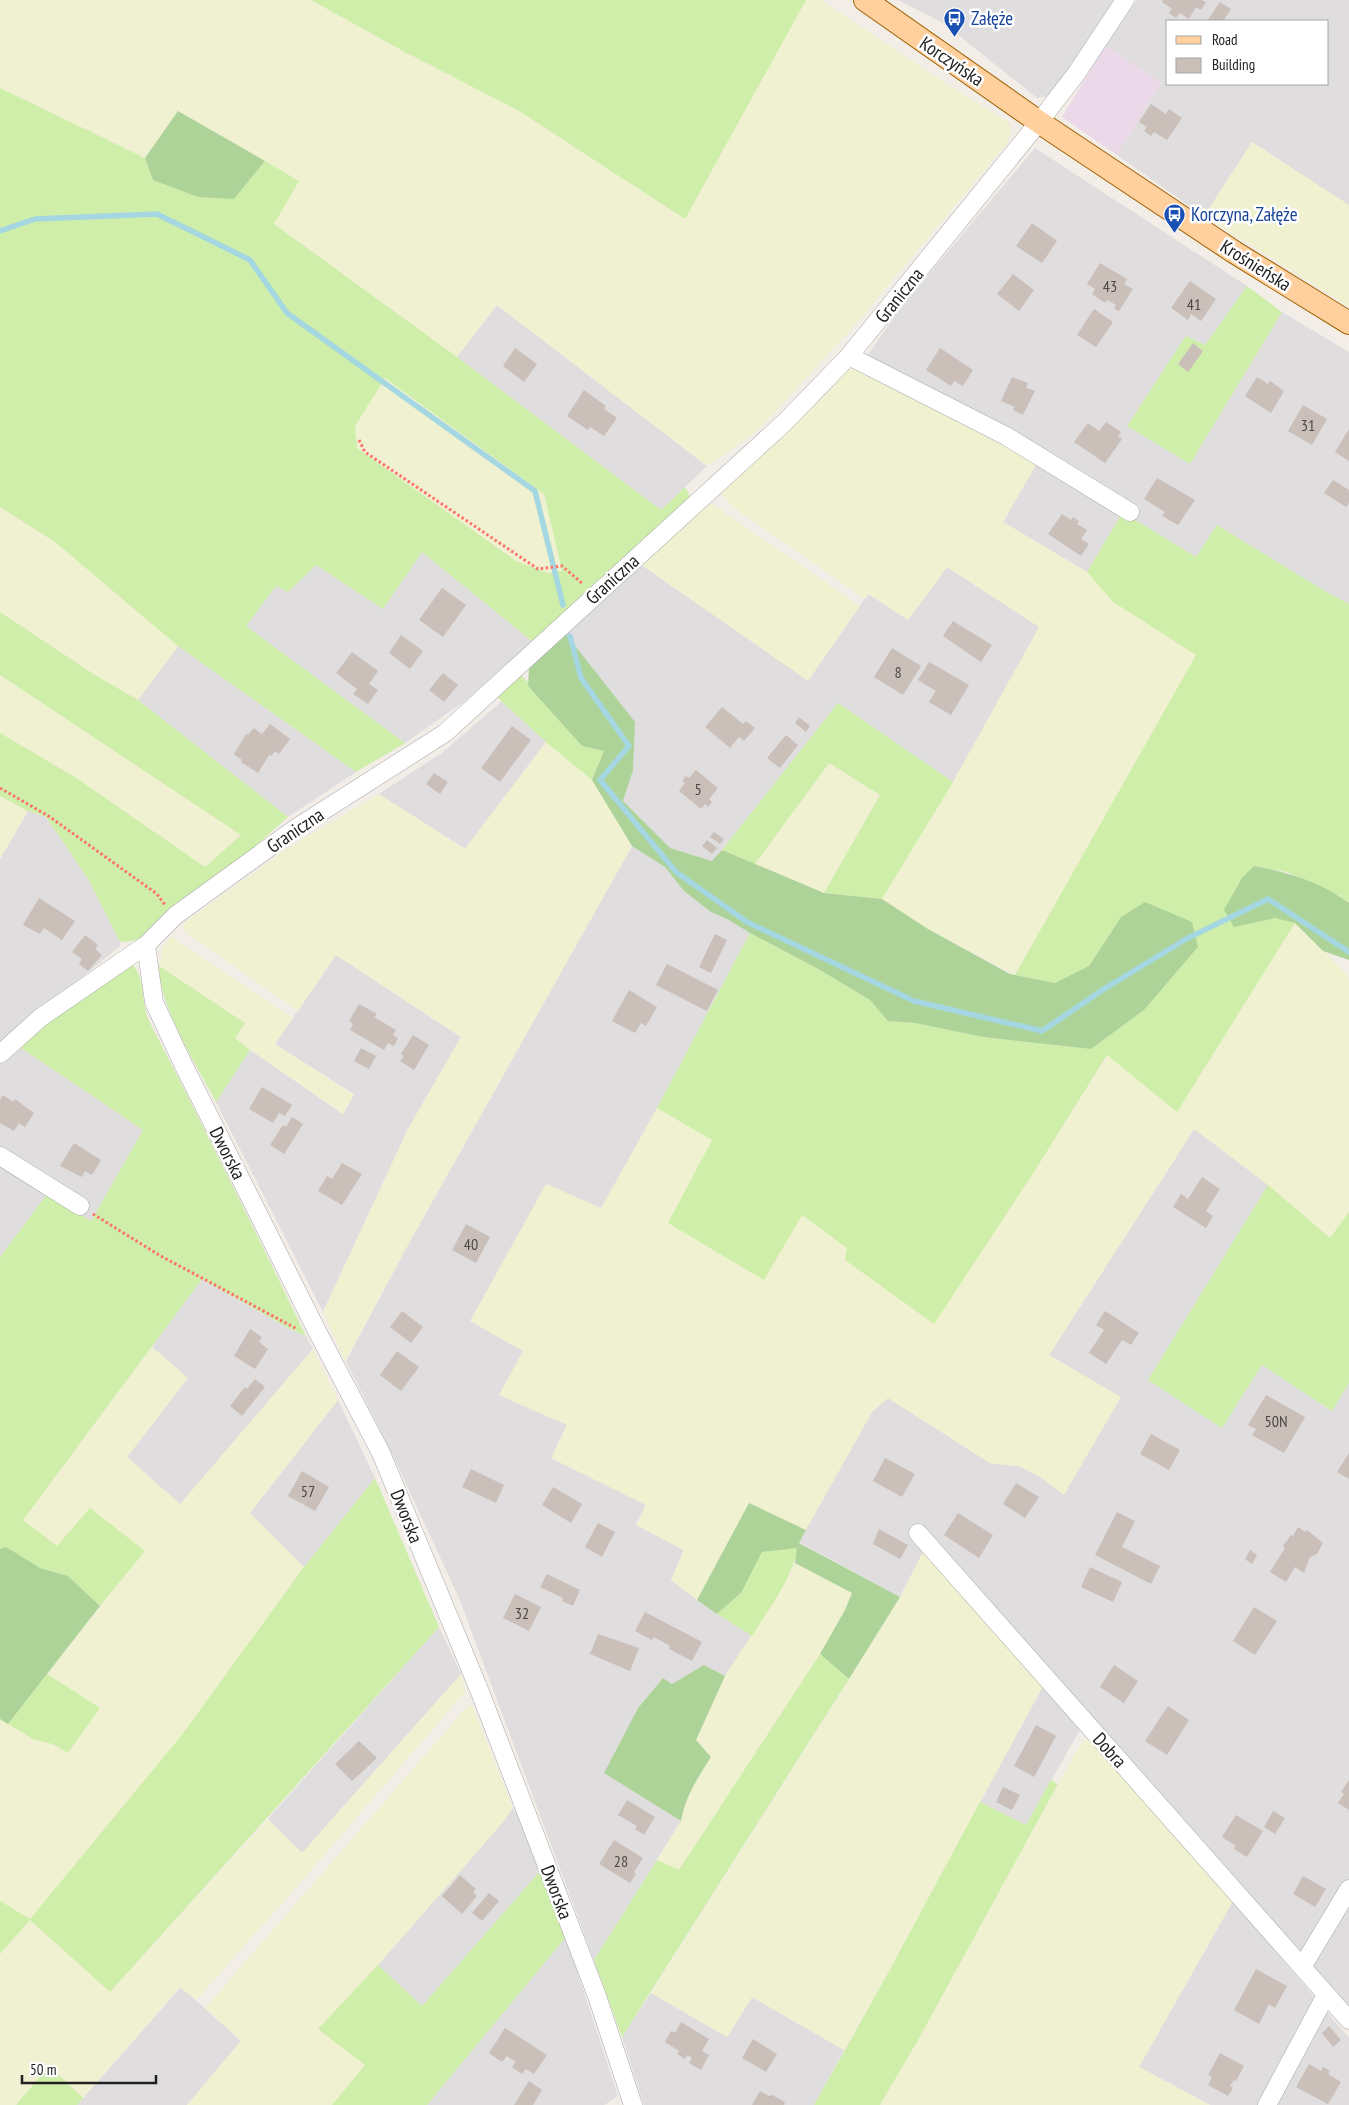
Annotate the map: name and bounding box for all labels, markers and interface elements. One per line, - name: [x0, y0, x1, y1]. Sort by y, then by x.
- bus stop icon: Załęże: [943, 6, 967, 37]
- place label: Załęże: [971, 6, 1013, 30]
- legend: [1166, 20, 1329, 85]
- text: Road: [1212, 30, 1238, 49]
- street label: Korczyńska: [915, 31, 989, 91]
- text: Building: [1212, 55, 1255, 74]
- bus stop icon: Korczyna, Załęże: [1163, 202, 1187, 233]
- place label: Korczyna, Załęże: [1191, 202, 1298, 226]
- street label: Krośnieńska: [1216, 234, 1296, 296]
- street label: Graniczna: [870, 263, 928, 327]
- house number: 43: [1103, 276, 1117, 296]
- house number: 41: [1187, 294, 1201, 314]
- house number: 31: [1301, 415, 1315, 435]
- street label: Graniczna: [580, 549, 644, 609]
- house number: 8: [894, 662, 902, 682]
- house number: 5: [694, 779, 702, 799]
- street label: Graniczna: [262, 802, 328, 858]
- street label: Dworska: [205, 1123, 251, 1183]
- house number: 40: [464, 1234, 478, 1254]
- house number: 50N: [1264, 1411, 1288, 1431]
- house number: 57: [301, 1481, 315, 1501]
- street label: Dworska: [385, 1486, 429, 1546]
- house number: 32: [515, 1603, 529, 1623]
- street label: Dobra: [1088, 1727, 1132, 1773]
- house number: 28: [614, 1851, 628, 1871]
- street label: Dworska: [536, 1862, 578, 1922]
- scale bar: [22, 2052, 156, 2084]
- text: 50 m: [30, 2060, 56, 2079]

